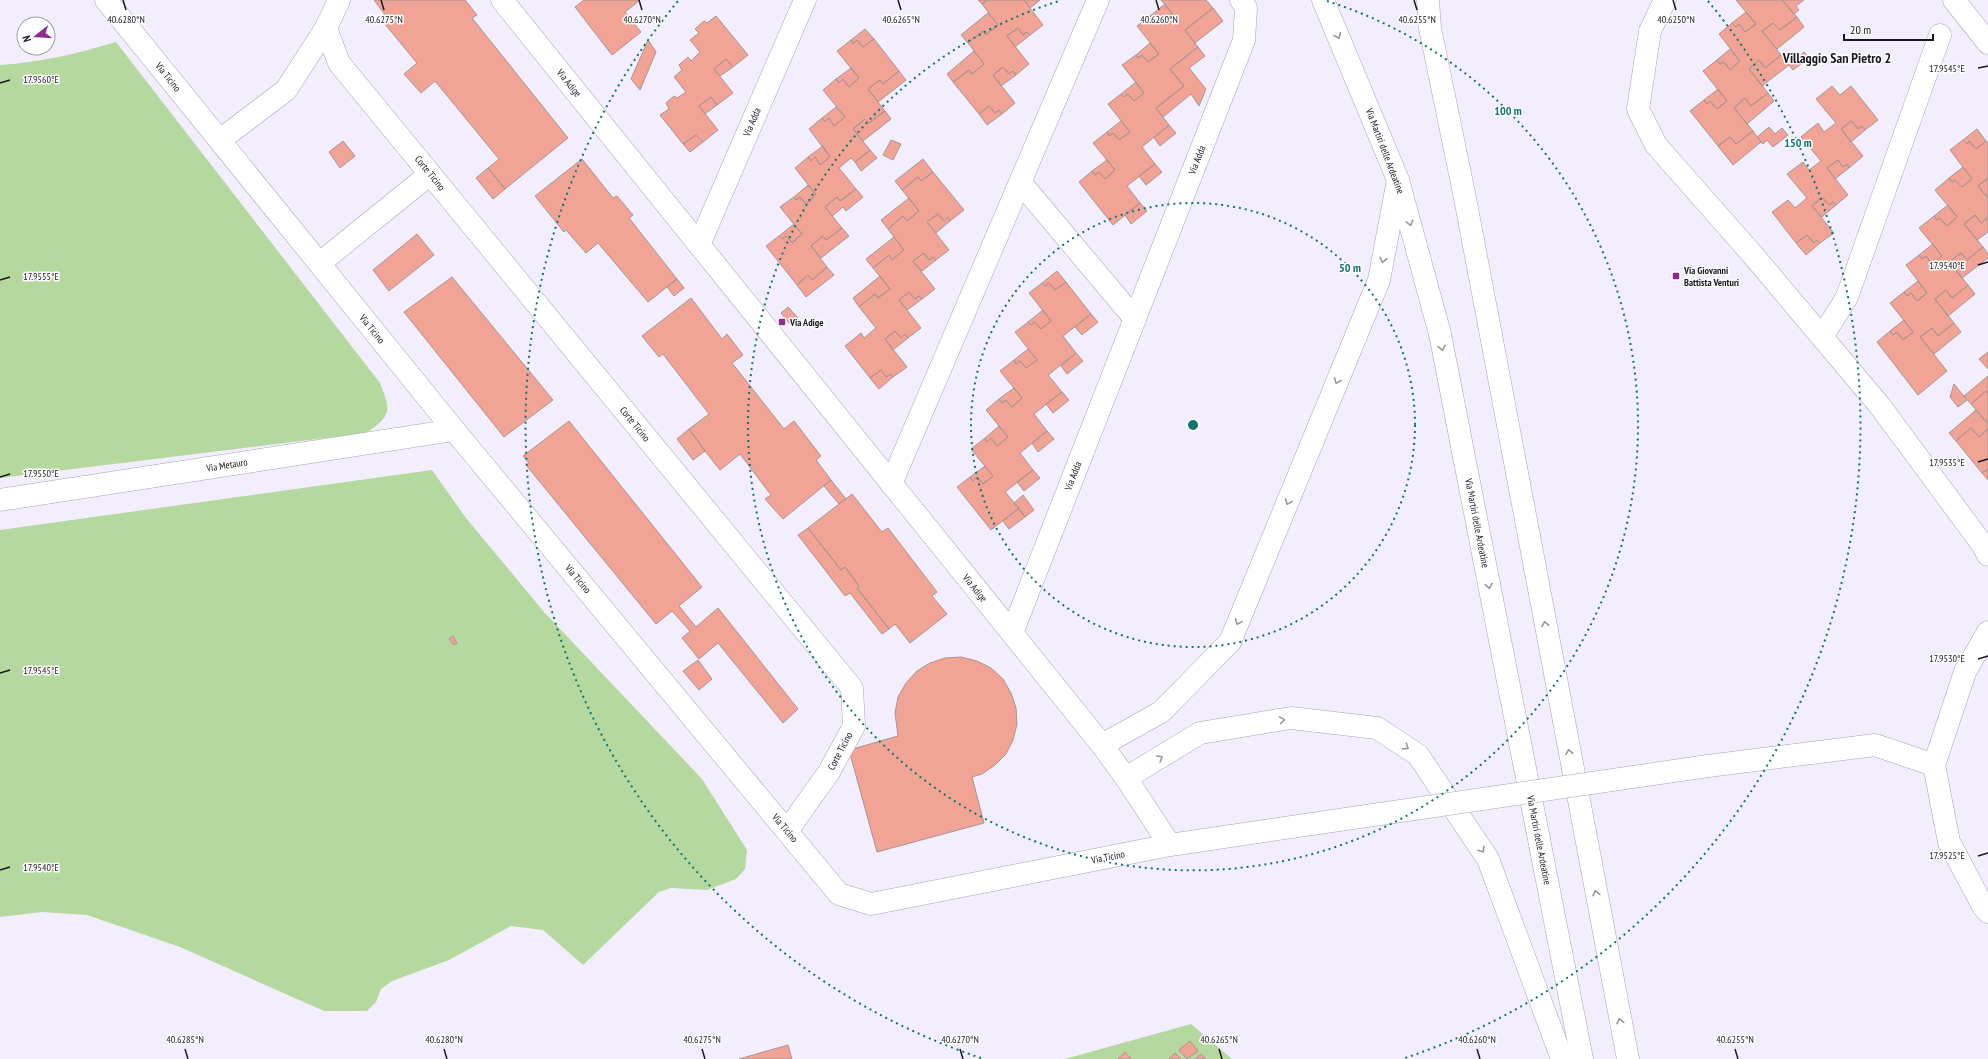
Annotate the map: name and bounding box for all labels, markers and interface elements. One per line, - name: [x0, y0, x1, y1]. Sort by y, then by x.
- text: 40.6280°N: [107, 13, 145, 26]
- text: 40.6275°N: [365, 13, 403, 26]
- text: 40.6270°N: [623, 13, 661, 26]
- text: 40.6265°N: [882, 13, 920, 26]
- text: 40.6260°N: [1140, 13, 1178, 26]
- text: 40.6255°N: [1398, 13, 1436, 26]
- text: 40.6250°N: [1657, 13, 1695, 26]
- north arrow: [16, 16, 56, 56]
- scale bar: [1844, 16, 1933, 42]
- text: 20 m: [1850, 22, 1871, 37]
- one-way arrow: [1334, 32, 1342, 39]
- text: N: [19, 34, 34, 44]
- district label: Villaggio San Pietro 2: [1782, 49, 1891, 67]
- street label: Via Ticino: [152, 59, 184, 94]
- text: 17.9545°E: [1929, 62, 1965, 75]
- street label: Via Adige: [553, 66, 584, 100]
- text: 17.9560°E: [23, 73, 59, 86]
- text: 100 m: [1494, 103, 1522, 118]
- street label: Via Martiri delle Ardeatine: [1362, 105, 1407, 196]
- street label: Via Adda: [740, 106, 764, 139]
- text: 150 m: [1784, 135, 1812, 150]
- street label: Via Adda: [1185, 144, 1208, 177]
- street label: Corte Ticino: [412, 153, 448, 193]
- one-way arrow: [1405, 219, 1413, 226]
- one-way arrow: [1379, 257, 1387, 263]
- text: 17.9540°E: [1929, 259, 1965, 272]
- text: 50 m: [1339, 260, 1361, 275]
- place label: Via Giovanni Battista Venturi: [1683, 264, 1739, 289]
- text: 17.9555°E: [23, 270, 59, 283]
- marker: Via Giovanni Battista Venturi: [1671, 271, 1681, 281]
- street label: Via Ticino: [356, 311, 388, 346]
- place label: Via Adige: [789, 316, 824, 329]
- marker: Via Adige: [777, 317, 787, 327]
- one-way arrow: [1438, 345, 1446, 351]
- one-way arrow: [1334, 377, 1342, 385]
- street label: Corte Ticino: [617, 404, 653, 444]
- centre of rings: [1186, 418, 1200, 432]
- street label: Via Metauro: [204, 455, 249, 475]
- text: 17.9535°E: [1929, 456, 1965, 469]
- street label: Via Adda: [1061, 460, 1084, 493]
- text: 17.9550°E: [23, 467, 59, 480]
- street label: Via Martiri delle Ardeatine: [1462, 476, 1492, 569]
- one-way arrow: [1284, 498, 1292, 505]
- street label: Via Ticino: [562, 561, 594, 596]
- street label: Via Adige: [959, 571, 990, 605]
- one-way arrow: [1484, 583, 1493, 589]
- one-way arrow: [1235, 617, 1243, 625]
- one-way arrow: [1542, 621, 1550, 627]
- text: 17.9530°E: [1929, 652, 1965, 665]
- text: 17.9545°E: [23, 664, 59, 677]
- one-way arrow: [1279, 716, 1285, 725]
- street label: Corte Ticino: [825, 730, 855, 772]
- one-way arrow: [1401, 742, 1408, 749]
- one-way arrow: [1566, 748, 1574, 755]
- one-way arrow: [1156, 755, 1163, 762]
- street label: Via Martiri delle Ardeatine: [1524, 793, 1554, 886]
- street label: Via Ticino: [769, 810, 801, 845]
- one-way arrow: [1478, 846, 1485, 853]
- street label: Via Ticino: [1089, 847, 1126, 867]
- text: 17.9525°E: [1929, 849, 1965, 862]
- text: 17.9540°E: [23, 861, 59, 874]
- one-way arrow: [1592, 890, 1601, 896]
- one-way arrow: [1617, 1018, 1625, 1024]
- text: 40.6285°N: [166, 1033, 204, 1046]
- text: 40.6280°N: [425, 1033, 463, 1046]
- text: 40.6275°N: [683, 1033, 721, 1046]
- text: 40.6270°N: [941, 1033, 979, 1046]
- text: 40.6265°N: [1200, 1033, 1238, 1046]
- text: 40.6260°N: [1458, 1033, 1496, 1046]
- text: 40.6255°N: [1716, 1033, 1754, 1046]

